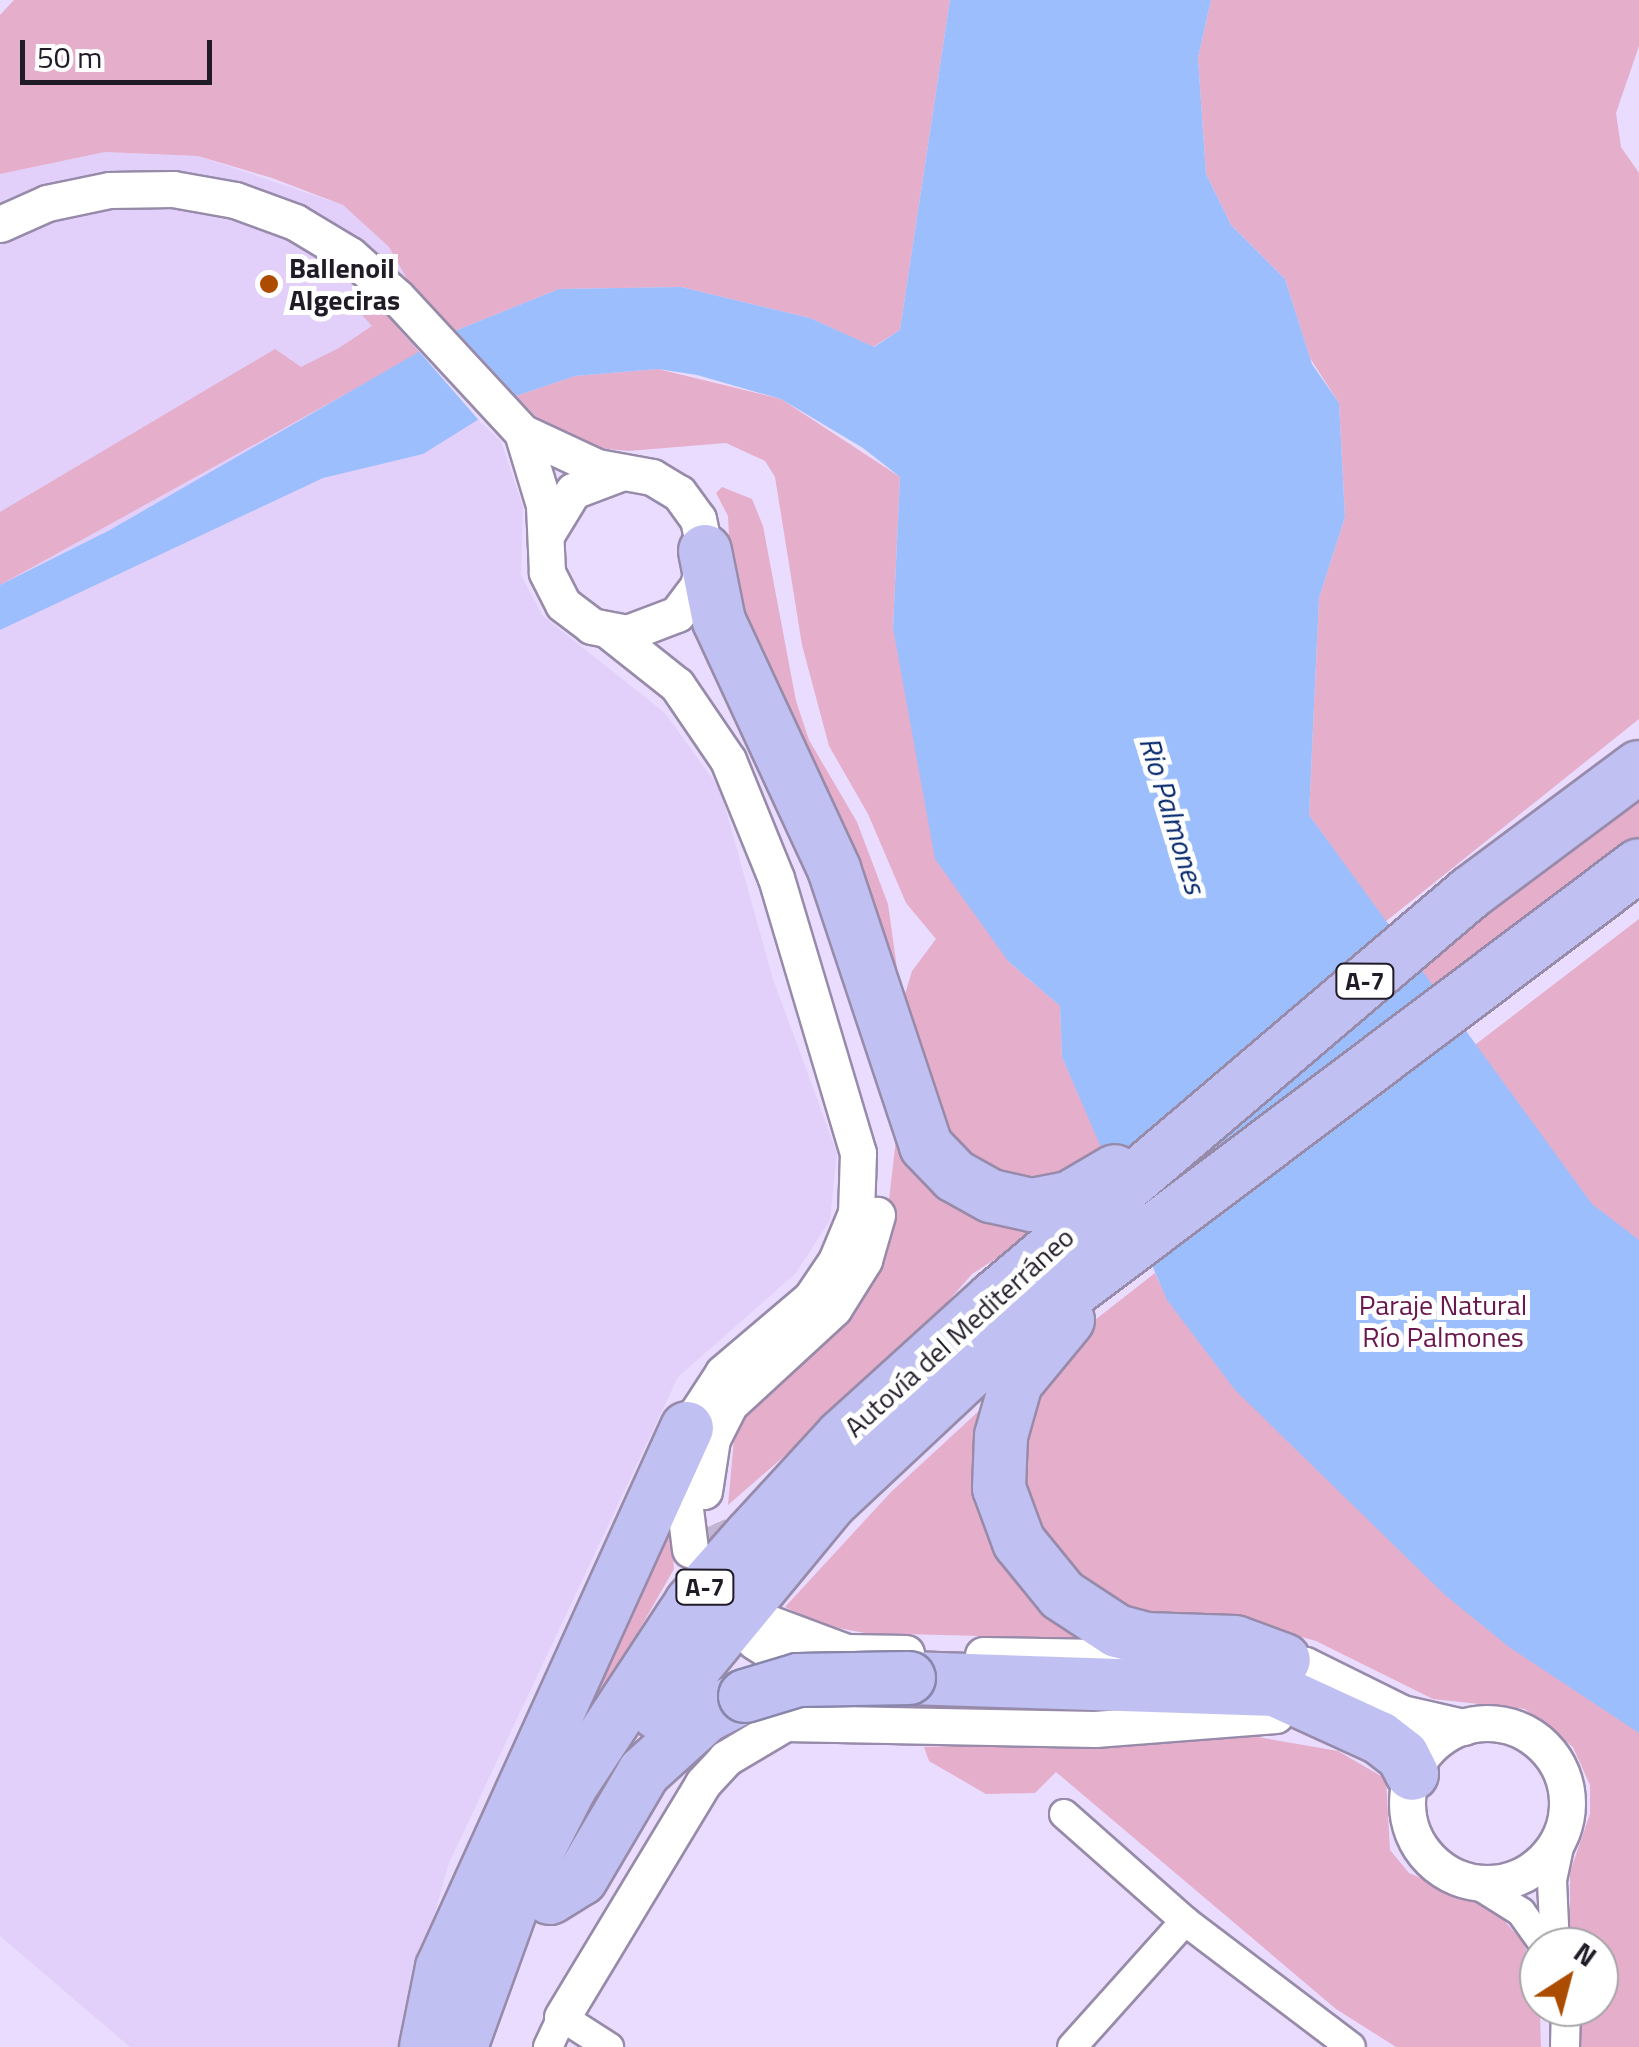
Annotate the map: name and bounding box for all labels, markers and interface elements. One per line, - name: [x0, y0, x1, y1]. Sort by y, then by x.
- scale bar: [25, 20, 218, 82]
- text: 50 m: [37, 34, 102, 80]
- place label: Ballenoil Algeciras: [289, 251, 400, 317]
- marker: Ballenoil Algeciras: [258, 273, 280, 295]
- water label: Rio Palmones: [1132, 732, 1214, 898]
- road number: A-7: [1335, 961, 1395, 1001]
- street label: Autovía del Mediterráneo: [837, 1220, 1081, 1444]
- park label: Paraje Natural Río Palmones: [1359, 1288, 1527, 1354]
- road number: A-7: [675, 1567, 735, 1607]
- north arrow: [1519, 1927, 1619, 2027]
- text: N: [1565, 1931, 1606, 1977]

